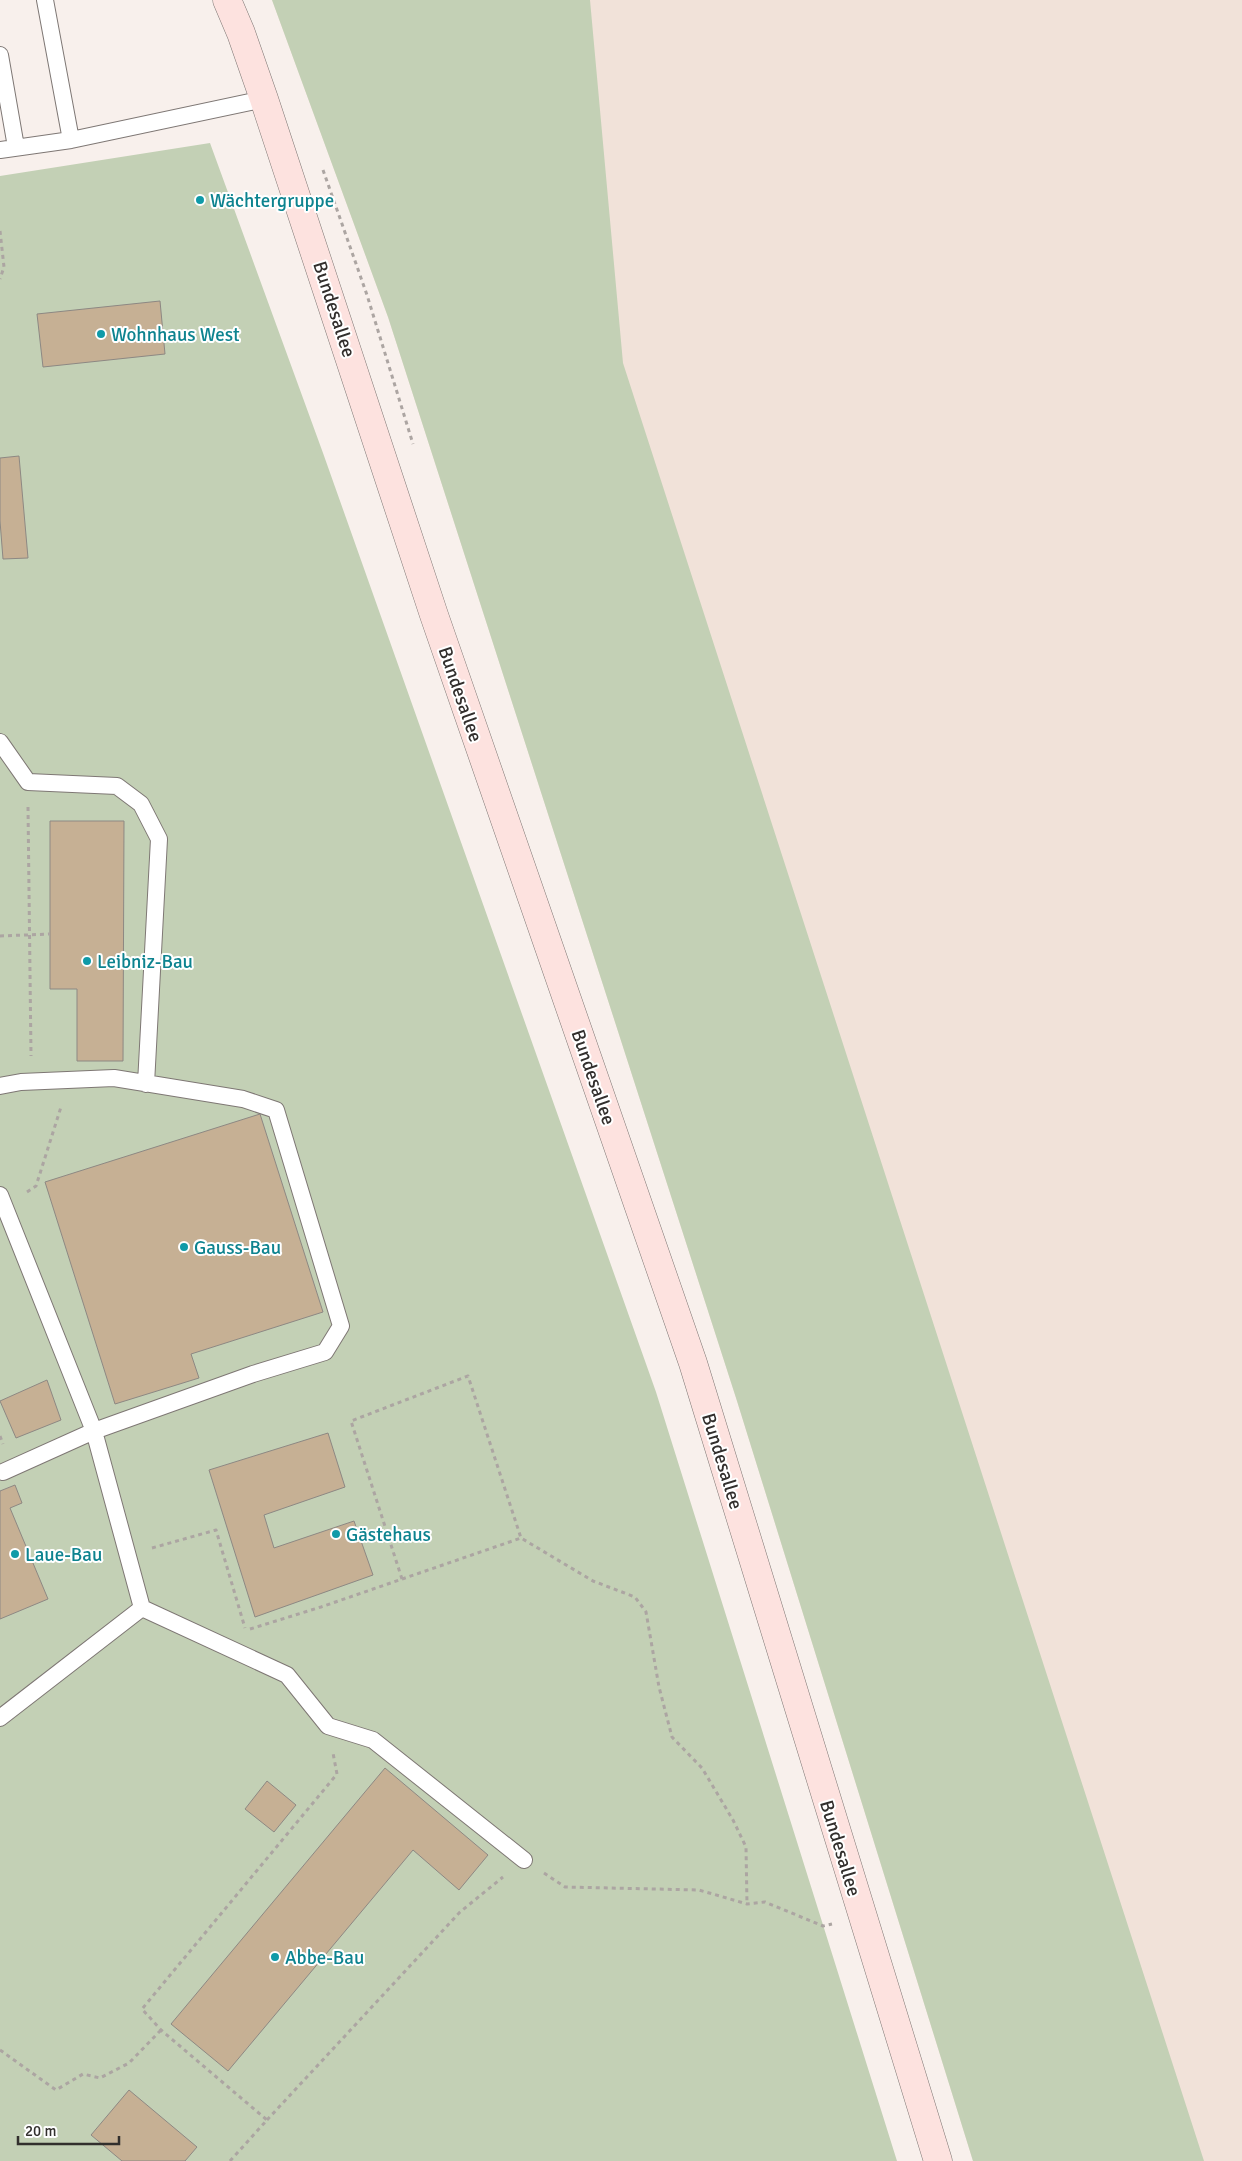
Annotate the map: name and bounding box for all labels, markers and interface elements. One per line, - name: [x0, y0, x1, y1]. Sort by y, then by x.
- place label: Wächtergruppe: [210, 189, 334, 213]
- marker: Wächtergruppe: [194, 194, 206, 206]
- street label: Bundesallee: [307, 258, 361, 360]
- place label: Wohnhaus West: [111, 323, 240, 347]
- marker: Wohnhaus West: [95, 328, 107, 340]
- street label: Bundesallee: [433, 643, 488, 745]
- place label: Leibniz-Bau: [97, 950, 193, 974]
- marker: Leibniz-Bau: [81, 955, 93, 967]
- street label: Bundesallee: [566, 1026, 621, 1128]
- place label: Gauss-Bau: [194, 1236, 281, 1260]
- marker: Gauss-Bau: [178, 1241, 190, 1253]
- street label: Bundesallee: [696, 1410, 748, 1512]
- place label: Gästehaus: [346, 1523, 431, 1547]
- marker: Gästehaus: [330, 1528, 342, 1540]
- place label: Laue-Bau: [25, 1543, 102, 1567]
- marker: Laue-Bau: [9, 1548, 21, 1560]
- street label: Bundesallee: [814, 1797, 866, 1899]
- place label: Abbe-Bau: [285, 1946, 364, 1970]
- marker: Abbe-Bau: [269, 1951, 281, 1963]
- scale bar: [18, 2114, 119, 2146]
- text: 20 m: [25, 2122, 56, 2140]

